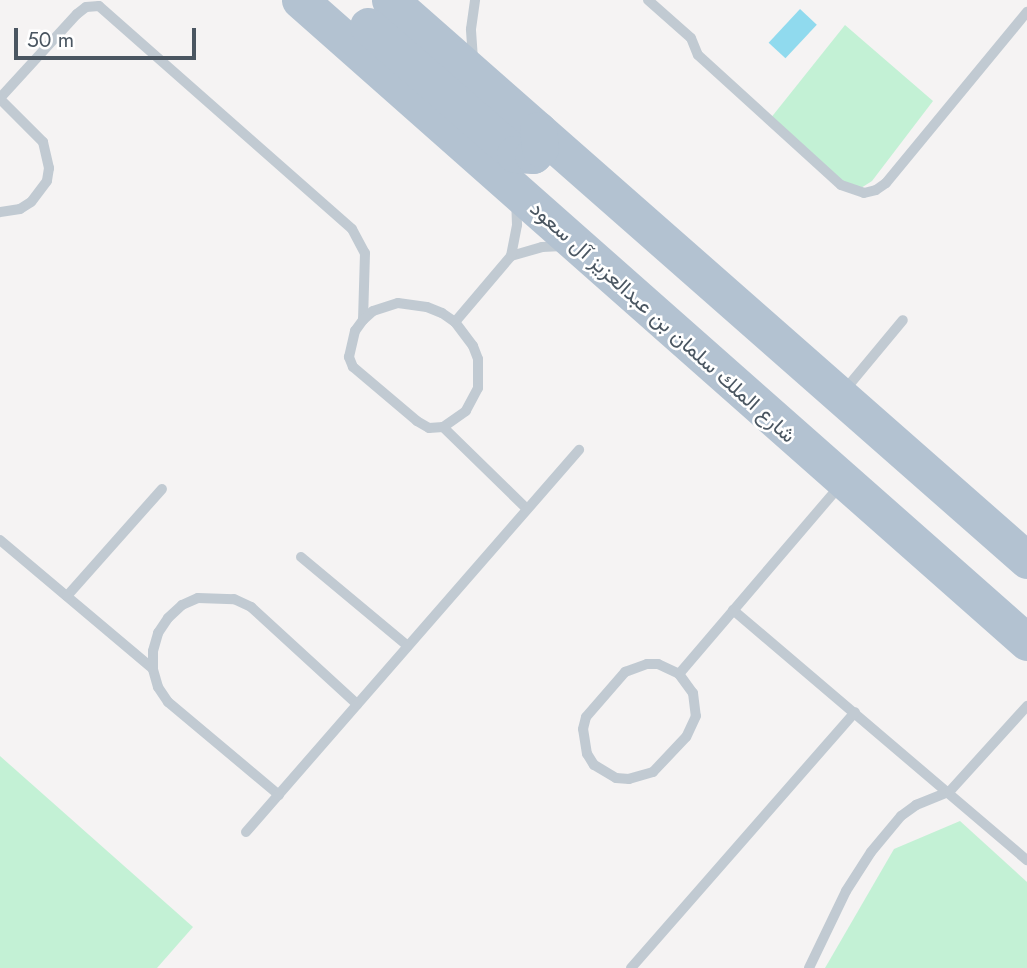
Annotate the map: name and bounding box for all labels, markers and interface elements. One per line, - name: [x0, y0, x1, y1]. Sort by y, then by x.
- scale bar: [18, 14, 200, 58]
- text: 50 m: [27, 25, 74, 55]
- street label: شارع الملك سلمان بن عبدالعزيز آل سعود: [525, 196, 801, 448]

